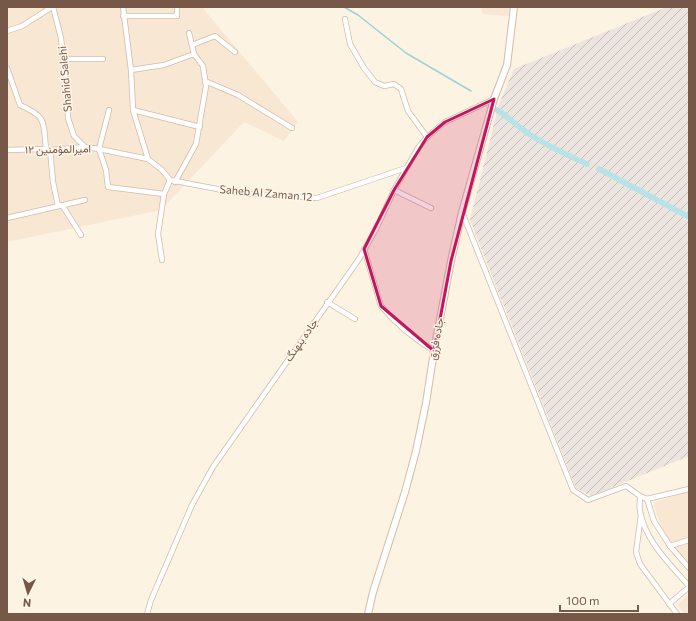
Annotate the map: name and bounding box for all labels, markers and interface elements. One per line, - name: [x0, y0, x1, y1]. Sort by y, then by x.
- street label: Shahid Salehi: [55, 45, 74, 113]
- street label: امیرالمؤمنین ۱۲: [25, 141, 91, 157]
- street label: Saheb Al Zaman 12: [219, 182, 313, 203]
- street label: جاده بنهنگ: [281, 316, 321, 364]
- street label: جاده فرزق: [425, 317, 447, 361]
- north arrow: [8, 573, 48, 613]
- scale bar: [560, 587, 638, 613]
- text: 100 m: [566, 593, 600, 607]
- text: N: [22, 597, 32, 610]

